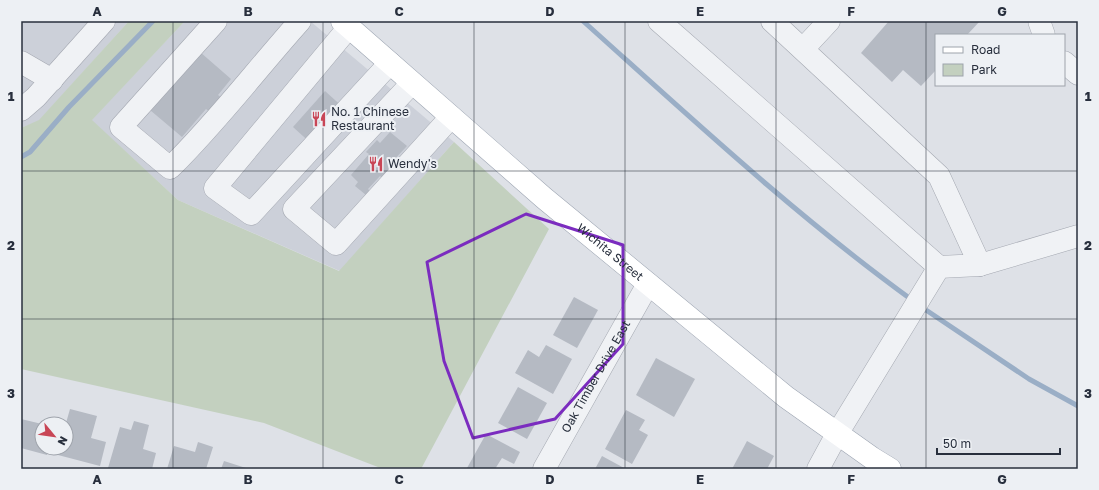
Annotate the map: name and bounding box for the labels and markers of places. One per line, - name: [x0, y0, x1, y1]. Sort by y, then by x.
- place label: No. 1 Chinese Restaurant: [331, 104, 409, 133]
- restaurant icon: No. 1 Chinese Restaurant: [310, 110, 328, 128]
- restaurant icon: Wendy's: [367, 155, 385, 173]
- place label: Wendy's: [388, 156, 437, 171]

